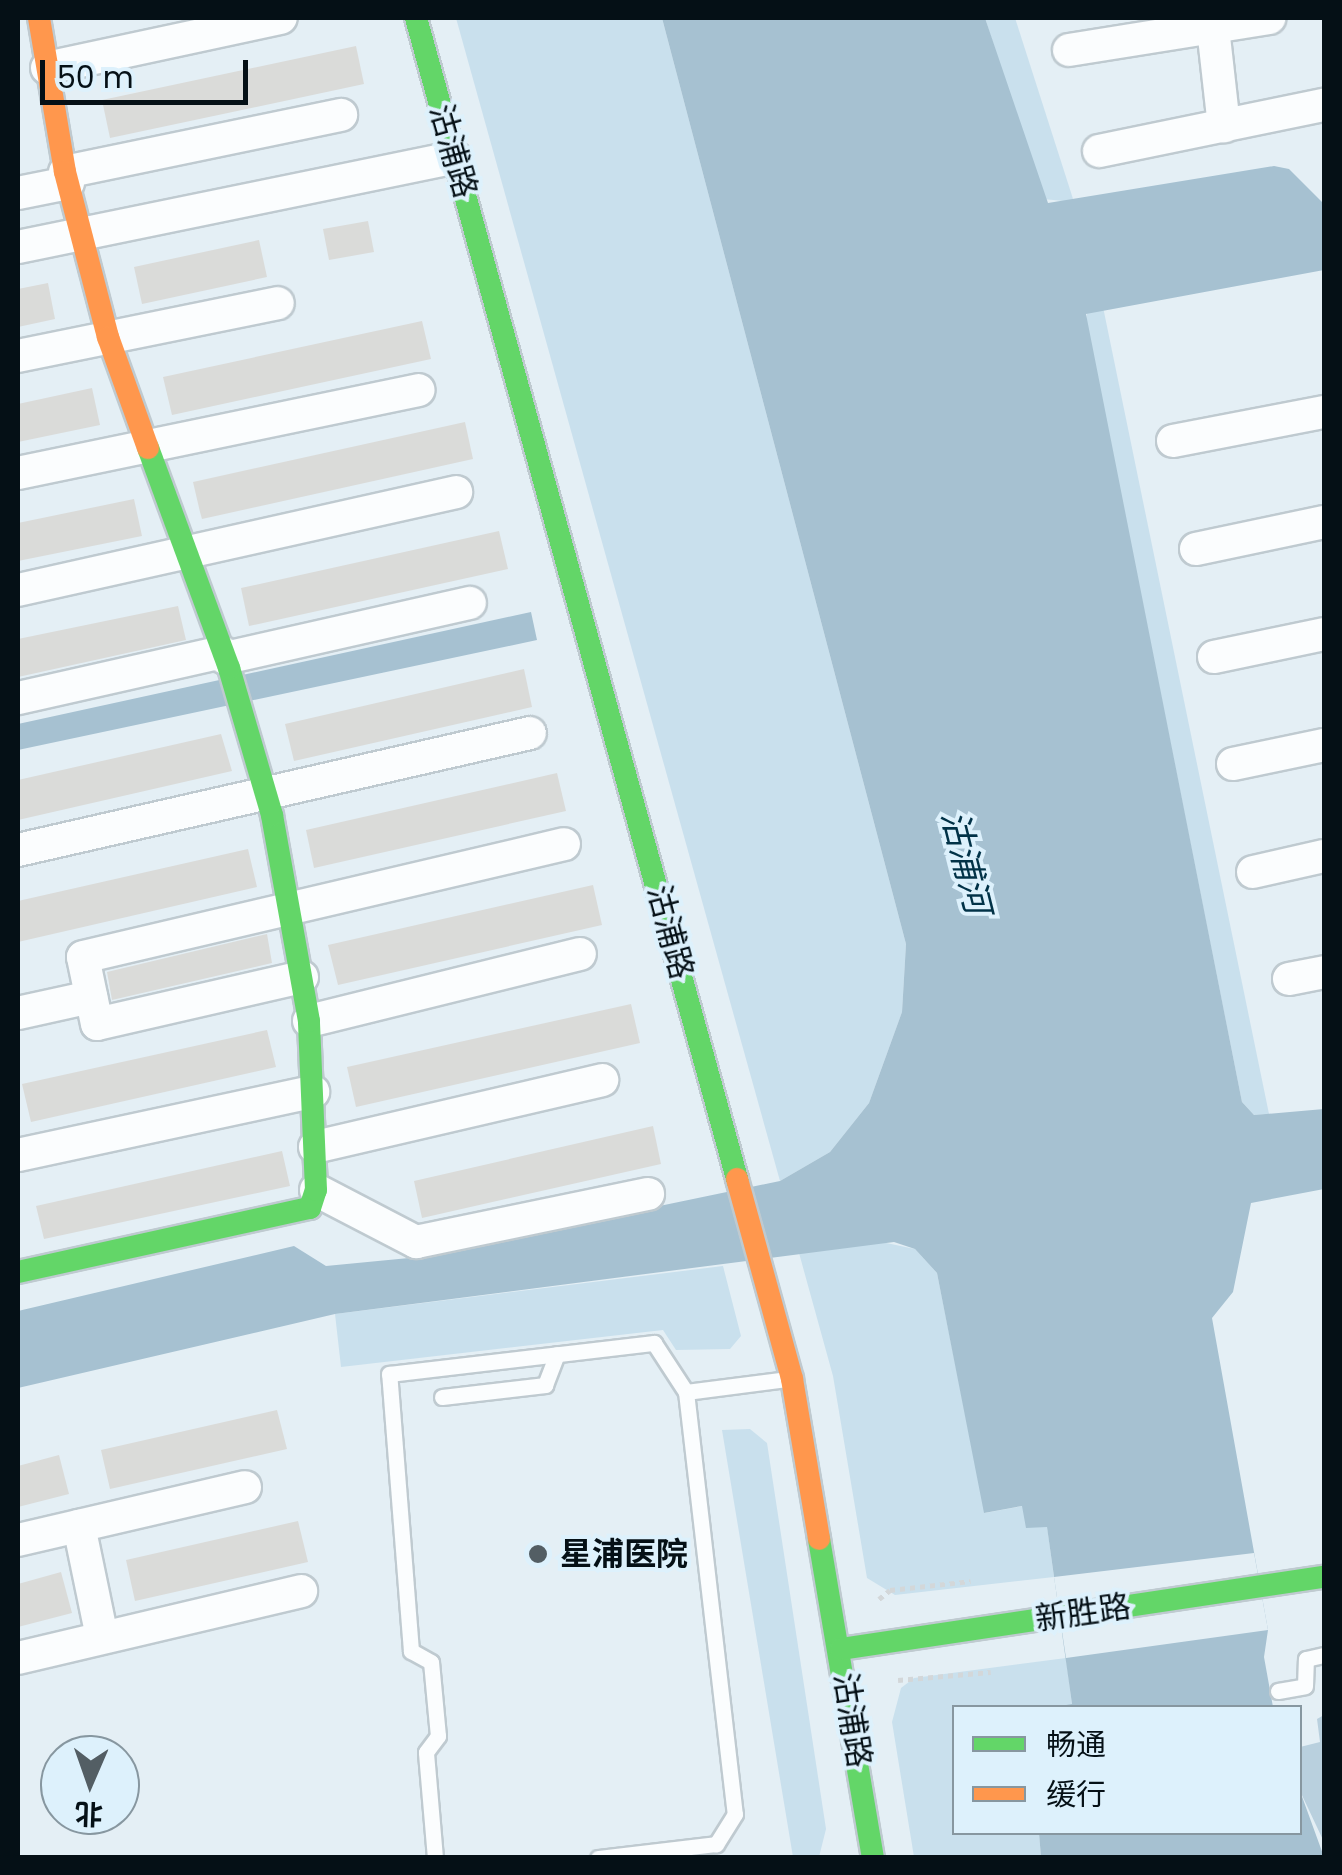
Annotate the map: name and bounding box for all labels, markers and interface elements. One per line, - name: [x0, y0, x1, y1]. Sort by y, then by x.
- scale bar: [45, 40, 252, 102]
- text: 50 m: [57, 56, 134, 99]
- street label: 沽浦路: [421, 100, 485, 202]
- water label: 沽浦河: [933, 806, 999, 918]
- street label: 沽浦路: [639, 881, 701, 983]
- place label: 星浦医院: [560, 1535, 688, 1573]
- marker: 星浦医院: [525, 1541, 551, 1567]
- street label: 新胜路: [1033, 1587, 1133, 1639]
- street label: 沽浦路: [826, 1670, 878, 1770]
- legend: [952, 1705, 1302, 1835]
- text: 畅通: [1046, 1723, 1106, 1766]
- north arrow: [40, 1735, 140, 1835]
- text: 缓行: [1046, 1773, 1106, 1816]
- text: 北: [74, 1794, 104, 1833]

